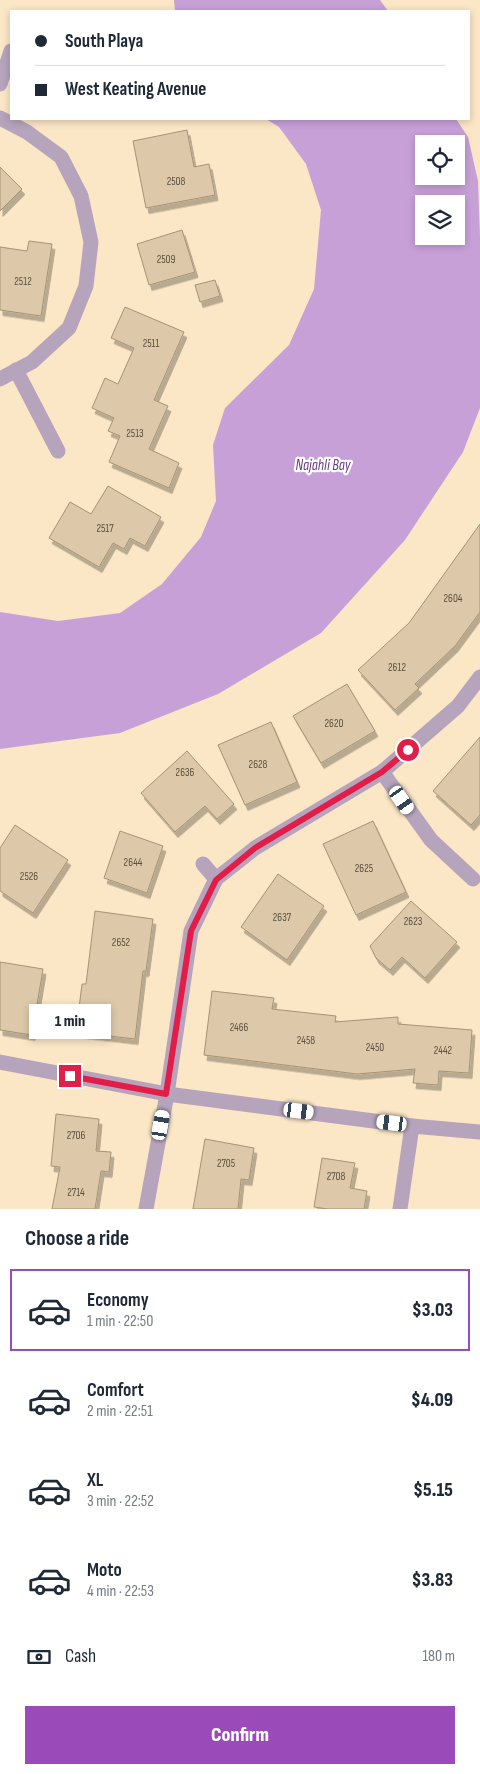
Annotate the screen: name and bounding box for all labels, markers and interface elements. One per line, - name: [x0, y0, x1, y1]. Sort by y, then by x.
- text: South Playa: [65, 30, 143, 53]
- text: West Keating Avenue: [65, 78, 206, 101]
- map controls: [415, 135, 465, 245]
- button: locate: [415, 135, 465, 185]
- house number: 2508: [167, 175, 186, 188]
- button: layers: [415, 195, 465, 245]
- house number: 2509: [157, 253, 175, 266]
- house number: 2512: [14, 275, 32, 288]
- house number: 2511: [143, 337, 159, 350]
- house number: 2513: [126, 427, 144, 440]
- water label: Najahli Bay: [296, 456, 352, 475]
- house number: 2517: [96, 522, 114, 535]
- house number: 2604: [444, 592, 463, 605]
- house number: 2612: [388, 661, 406, 674]
- house number: 2620: [325, 717, 344, 730]
- route start: [397, 739, 419, 761]
- house number: 2628: [249, 758, 268, 771]
- house number: 2636: [176, 766, 195, 779]
- car: [387, 783, 416, 817]
- house number: 2644: [124, 856, 143, 869]
- house number: 2625: [355, 862, 373, 875]
- house number: 2526: [20, 870, 38, 883]
- house number: 2637: [273, 911, 292, 924]
- house number: 2623: [404, 915, 423, 928]
- house number: 2652: [112, 936, 131, 949]
- callout: 1 min: [29, 1004, 111, 1038]
- text: 1 min: [55, 1012, 85, 1031]
- house number: 2466: [230, 1021, 249, 1034]
- house number: 2458: [297, 1034, 315, 1047]
- house number: 2450: [366, 1041, 384, 1054]
- house number: 2442: [434, 1044, 453, 1057]
- route end: [59, 1065, 81, 1087]
- car: [283, 1102, 314, 1120]
- car: [151, 1109, 170, 1141]
- car: [376, 1114, 407, 1132]
- house number: 2706: [67, 1129, 85, 1142]
- house number: 2705: [217, 1157, 235, 1170]
- house number: 2708: [327, 1170, 345, 1183]
- house number: 2714: [67, 1186, 85, 1199]
- text: Choose a ride: [25, 1225, 129, 1252]
- icon: car: [27, 1288, 72, 1333]
- text: Economy: [87, 1289, 149, 1312]
- text: $3.03: [412, 1299, 453, 1322]
- text: 1 min · 22:50: [87, 1312, 153, 1331]
- icon: car: [27, 1378, 72, 1423]
- text: Comfort: [87, 1379, 144, 1402]
- text: $4.09: [411, 1389, 453, 1412]
- text: 2 min · 22:51: [87, 1402, 153, 1421]
- icon: car: [27, 1468, 72, 1513]
- text: XL: [87, 1469, 103, 1492]
- text: $5.15: [413, 1479, 453, 1502]
- text: 3 min · 22:52: [87, 1492, 154, 1511]
- icon: car: [27, 1558, 72, 1603]
- text: Moto: [87, 1559, 122, 1582]
- text: $3.83: [412, 1569, 453, 1592]
- text: 4 min · 22:53: [87, 1582, 154, 1601]
- icon: cash: [25, 1643, 53, 1671]
- text: Cash: [65, 1645, 96, 1668]
- text: 180 m: [422, 1647, 455, 1666]
- button: Confirm: [25, 1706, 455, 1764]

